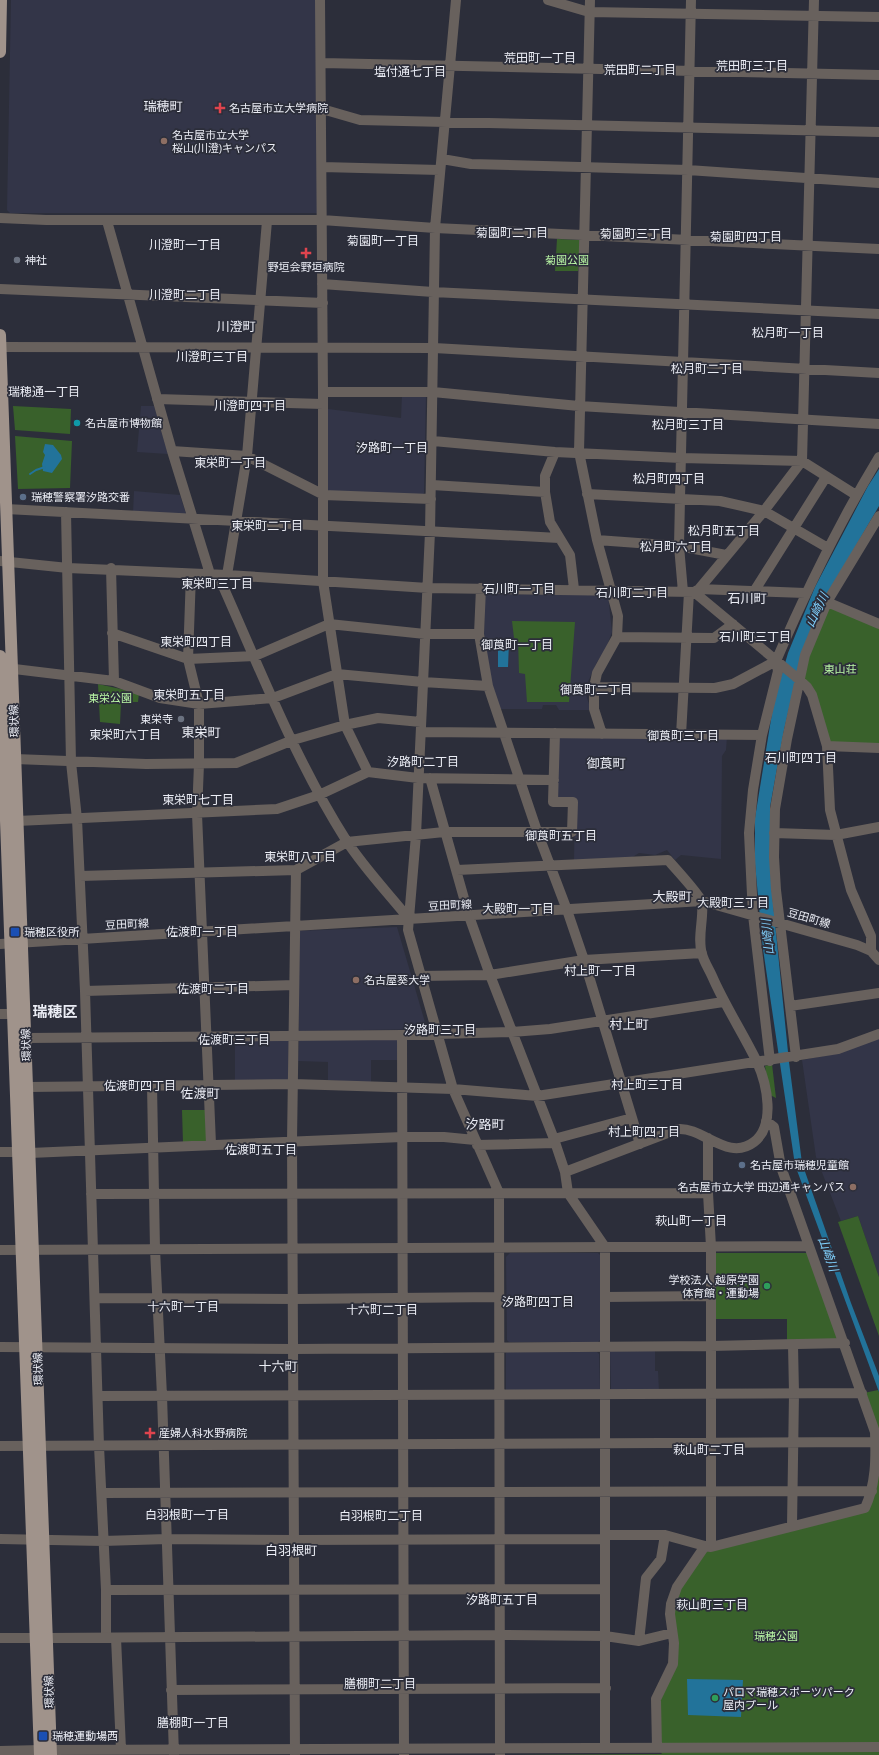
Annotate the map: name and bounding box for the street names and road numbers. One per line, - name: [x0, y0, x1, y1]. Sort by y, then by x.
- street label: 環状線: [6, 704, 22, 738]
- street label: 豆田町線: [428, 897, 472, 913]
- street label: 豆田町線: [786, 905, 832, 931]
- street label: 豆田町線: [105, 916, 149, 932]
- street label: 環状線: [18, 1028, 34, 1062]
- street label: 環状線: [30, 1352, 46, 1386]
- street label: 環状線: [41, 1675, 57, 1709]

